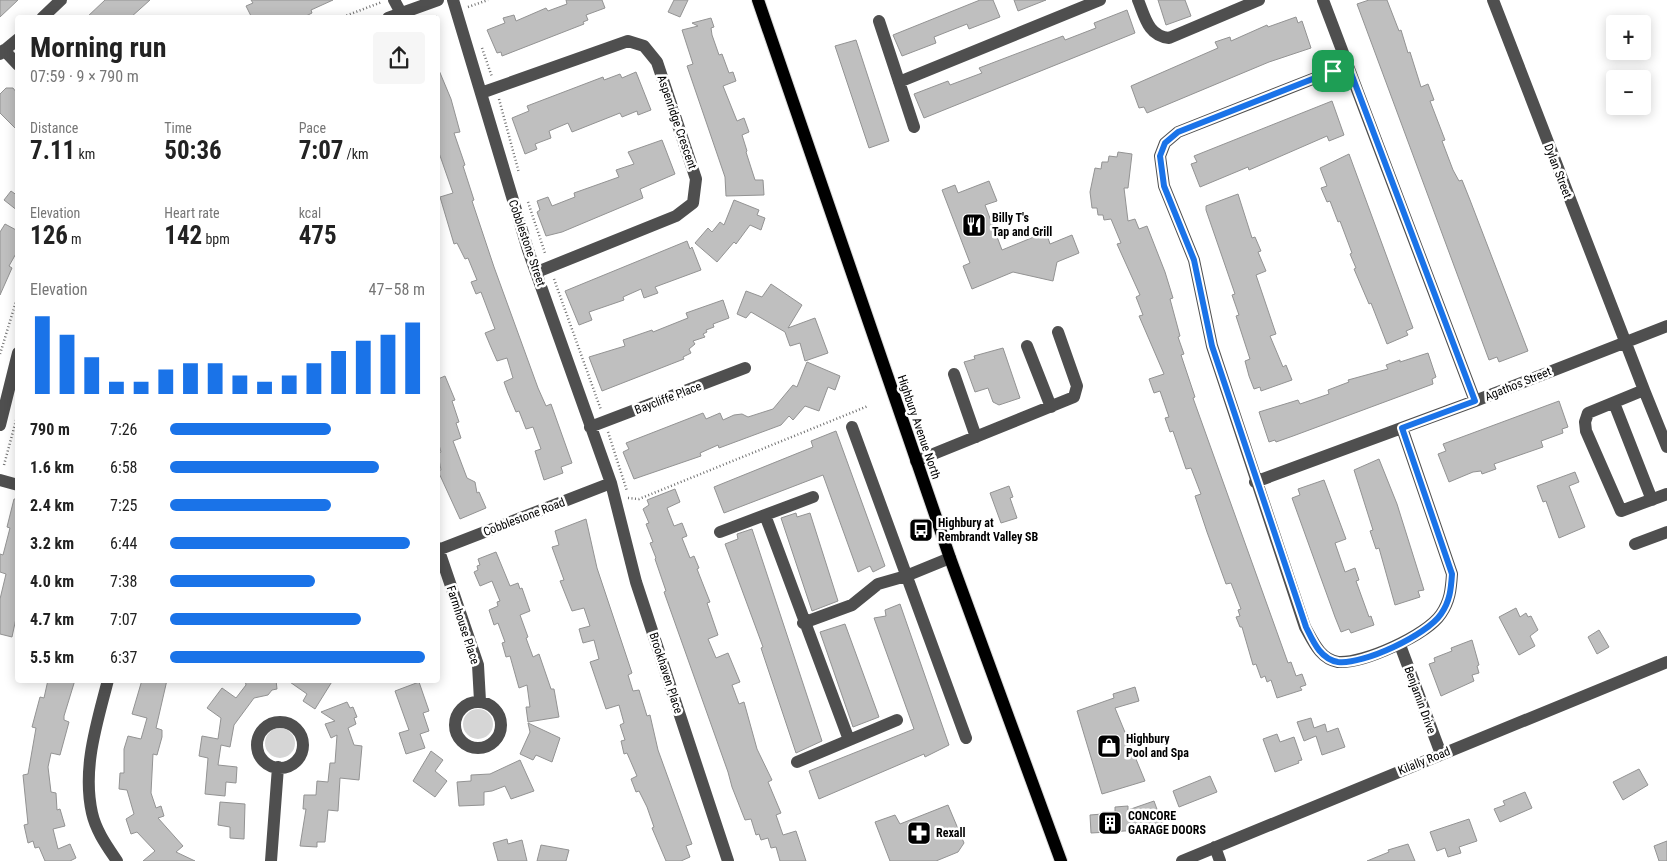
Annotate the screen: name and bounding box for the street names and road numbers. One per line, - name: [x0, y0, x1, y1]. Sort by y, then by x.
- street label: Aspenridge Crescent: [654, 73, 700, 171]
- street label: Dylan Street: [1541, 142, 1575, 201]
- street label: Cobblestone Street: [506, 198, 548, 288]
- street label: Agathos Street: [1483, 364, 1554, 404]
- street label: Highbury Avenue North: [895, 373, 943, 481]
- street label: Baycliffe Place: [633, 379, 704, 417]
- street label: Cobblestone Road: [481, 495, 567, 539]
- street label: Farmhouse Place: [444, 584, 482, 666]
- street label: Brookhaven Place: [646, 631, 686, 716]
- street label: Benjamin Drive: [1401, 664, 1439, 736]
- street label: Kilally Road: [1396, 744, 1452, 778]

